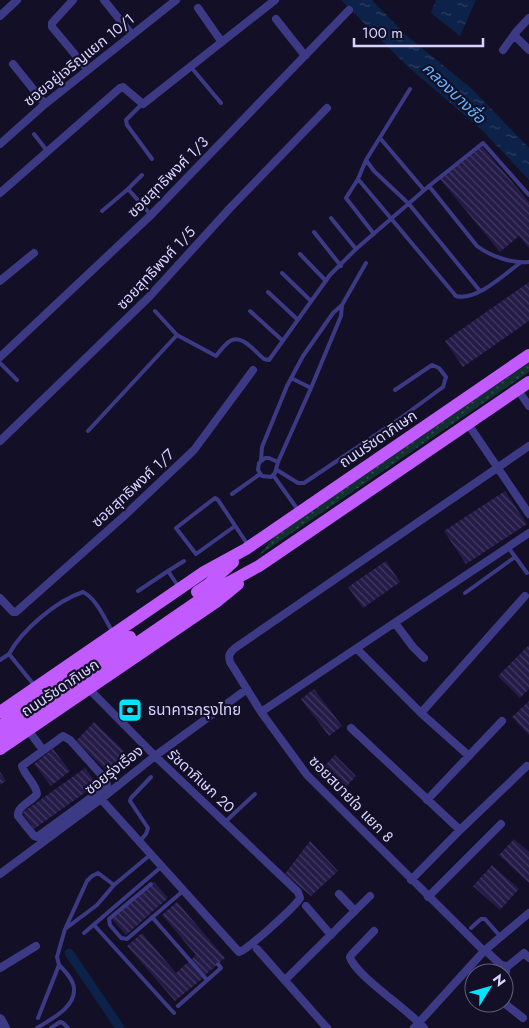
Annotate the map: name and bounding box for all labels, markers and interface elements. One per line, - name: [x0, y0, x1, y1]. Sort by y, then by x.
- street label: ซอยอยู่เจริญแยก 10/1: [19, 8, 139, 112]
- scale bar: [354, 15, 483, 47]
- text: 100 m: [362, 22, 403, 44]
- water label: คลองบางซื่อ: [417, 57, 491, 129]
- street label: ซอยสุทธิพงศ์ 1/3: [122, 131, 214, 223]
- street label: ซอยสุทธิพงศ์ 1/5: [111, 221, 201, 315]
- street label: ถนนรัชดาภิเษก: [334, 405, 422, 473]
- street label: ซอยสุทธิพงศ์ 1/7: [87, 444, 180, 532]
- street label: ถนนรัชดาภิเษก: [16, 654, 104, 722]
- bank icon: ธนาคารกรุงไทย: [117, 697, 143, 723]
- place label: ธนาคารกรุงไทย: [148, 699, 241, 721]
- street label: ซอยรุ่งเรือง: [80, 740, 148, 800]
- street label: รัชดาภิเษก 20: [162, 744, 240, 818]
- street label: ซอยสบายใจ แยก 8: [304, 751, 398, 847]
- north arrow: [464, 963, 514, 1013]
- text: N: [488, 970, 511, 991]

